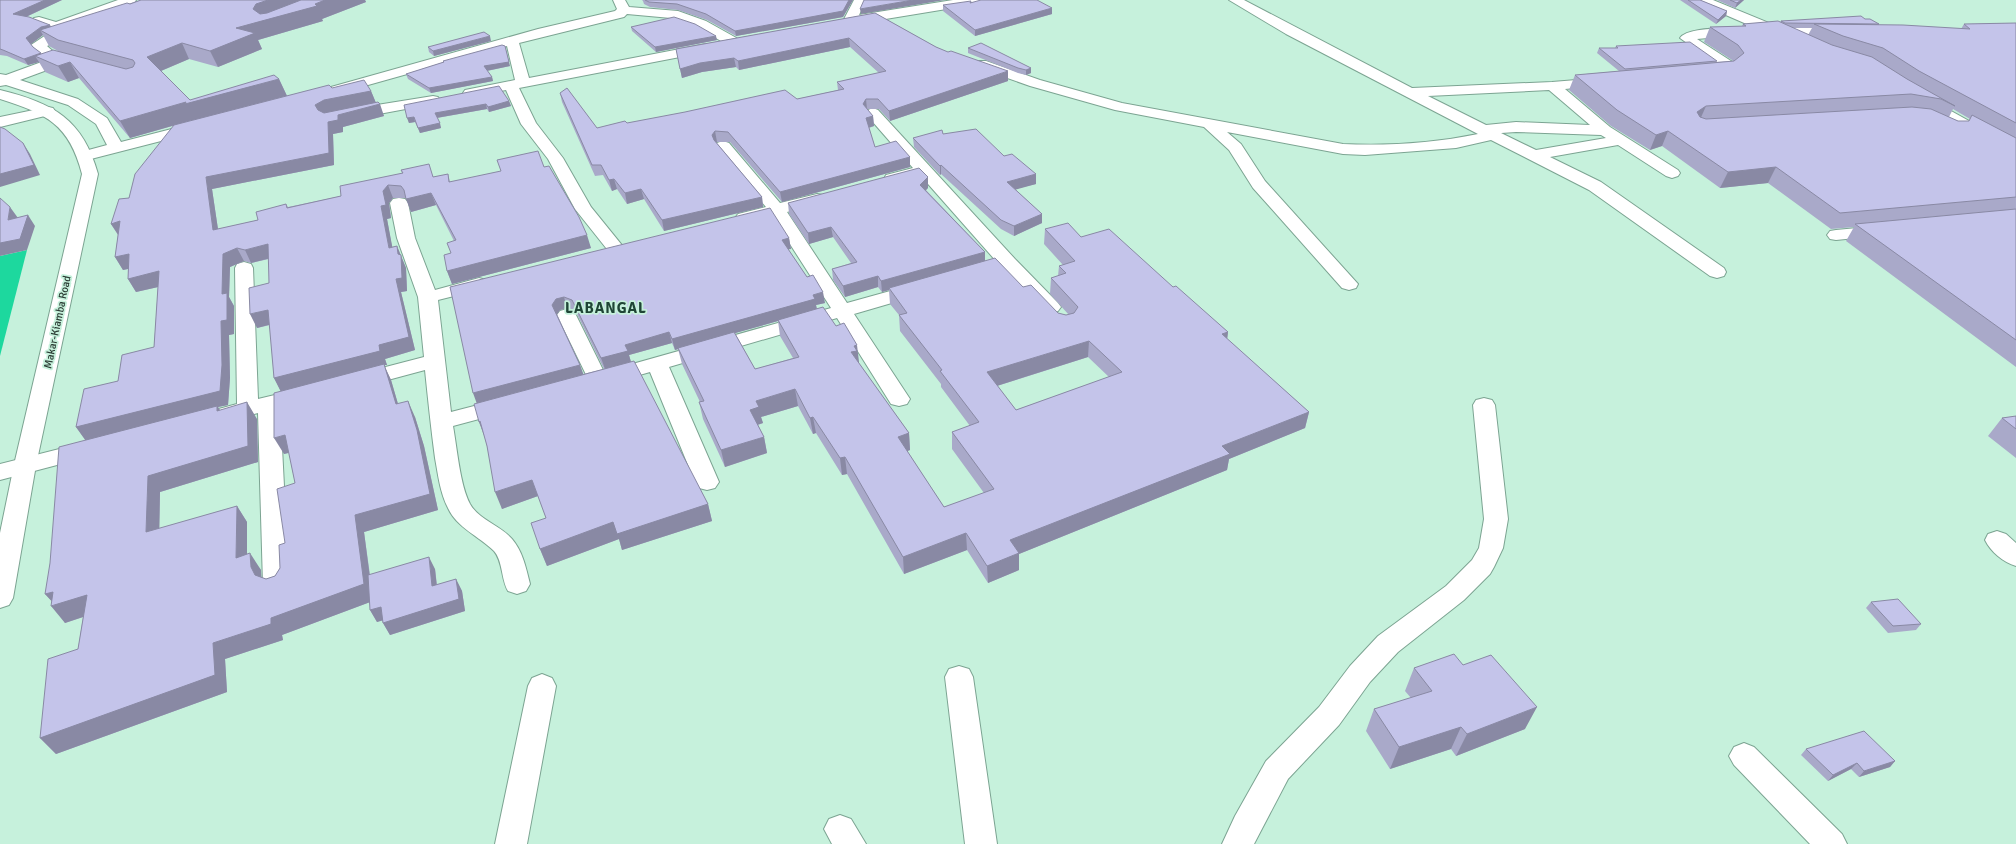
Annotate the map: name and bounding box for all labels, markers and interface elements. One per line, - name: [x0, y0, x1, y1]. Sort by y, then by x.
- street label: Makar-Kiamba Road: [41, 274, 74, 370]
- district label: LABANGAL: [565, 299, 647, 317]

